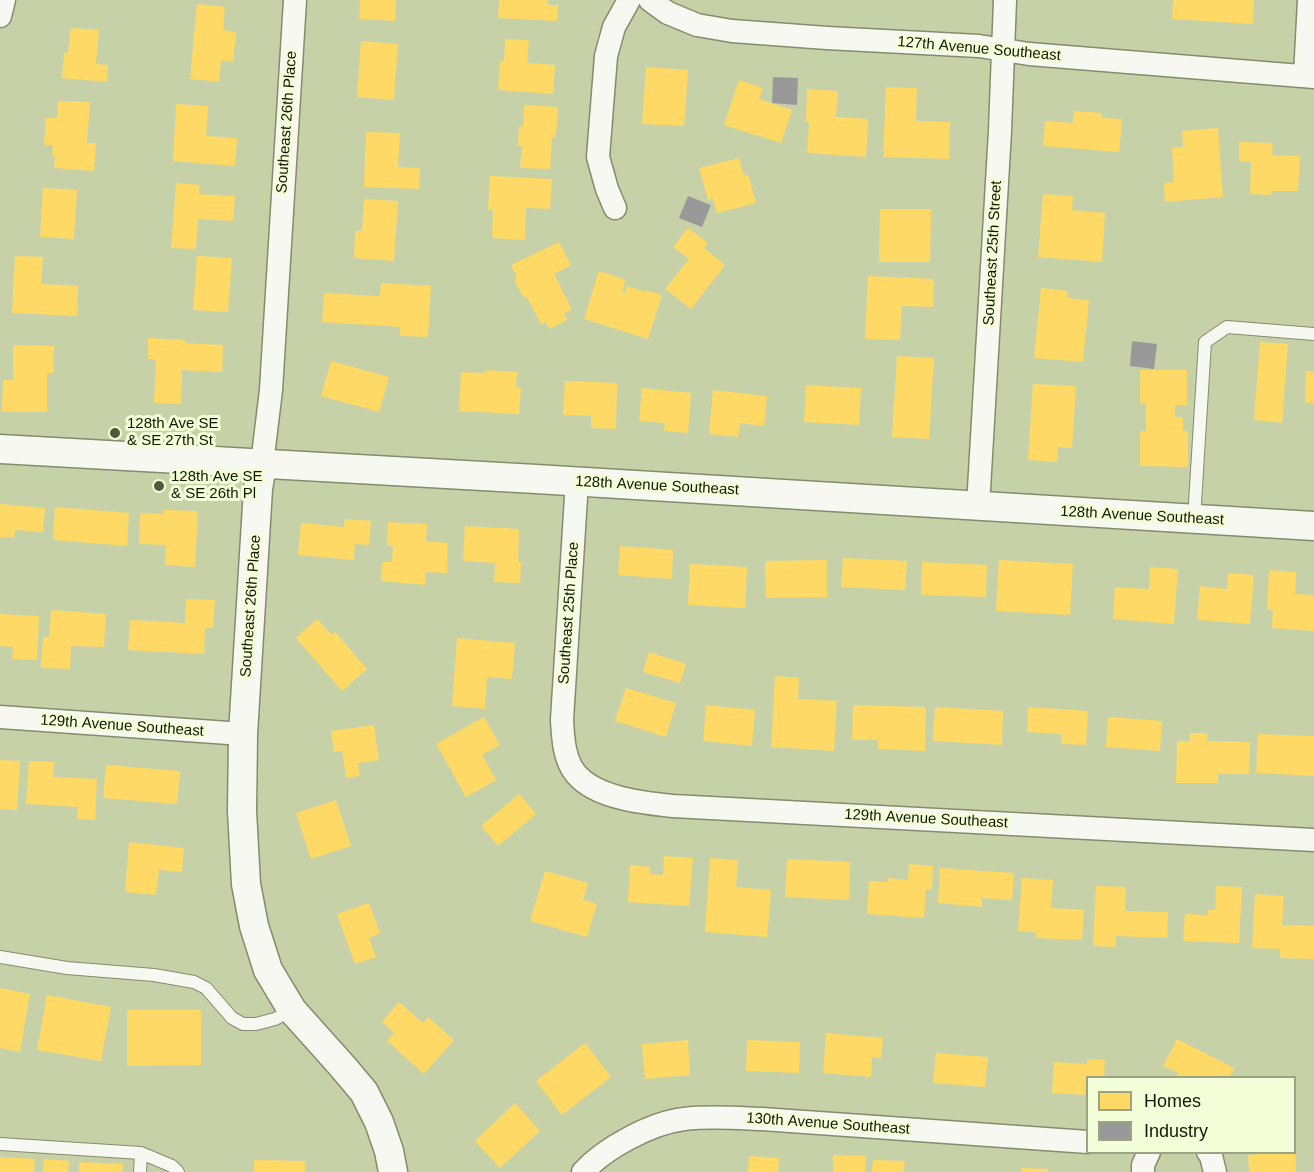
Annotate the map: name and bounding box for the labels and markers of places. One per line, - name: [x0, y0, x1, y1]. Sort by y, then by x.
- place label: 128th Ave SE & SE 27th St: [127, 415, 218, 450]
- marker: 128th Ave SE & SE 27th St: [108, 426, 122, 440]
- place label: 128th Ave SE & SE 26th Pl: [171, 468, 262, 503]
- marker: 128th Ave SE & SE 26th Pl: [152, 479, 166, 493]

